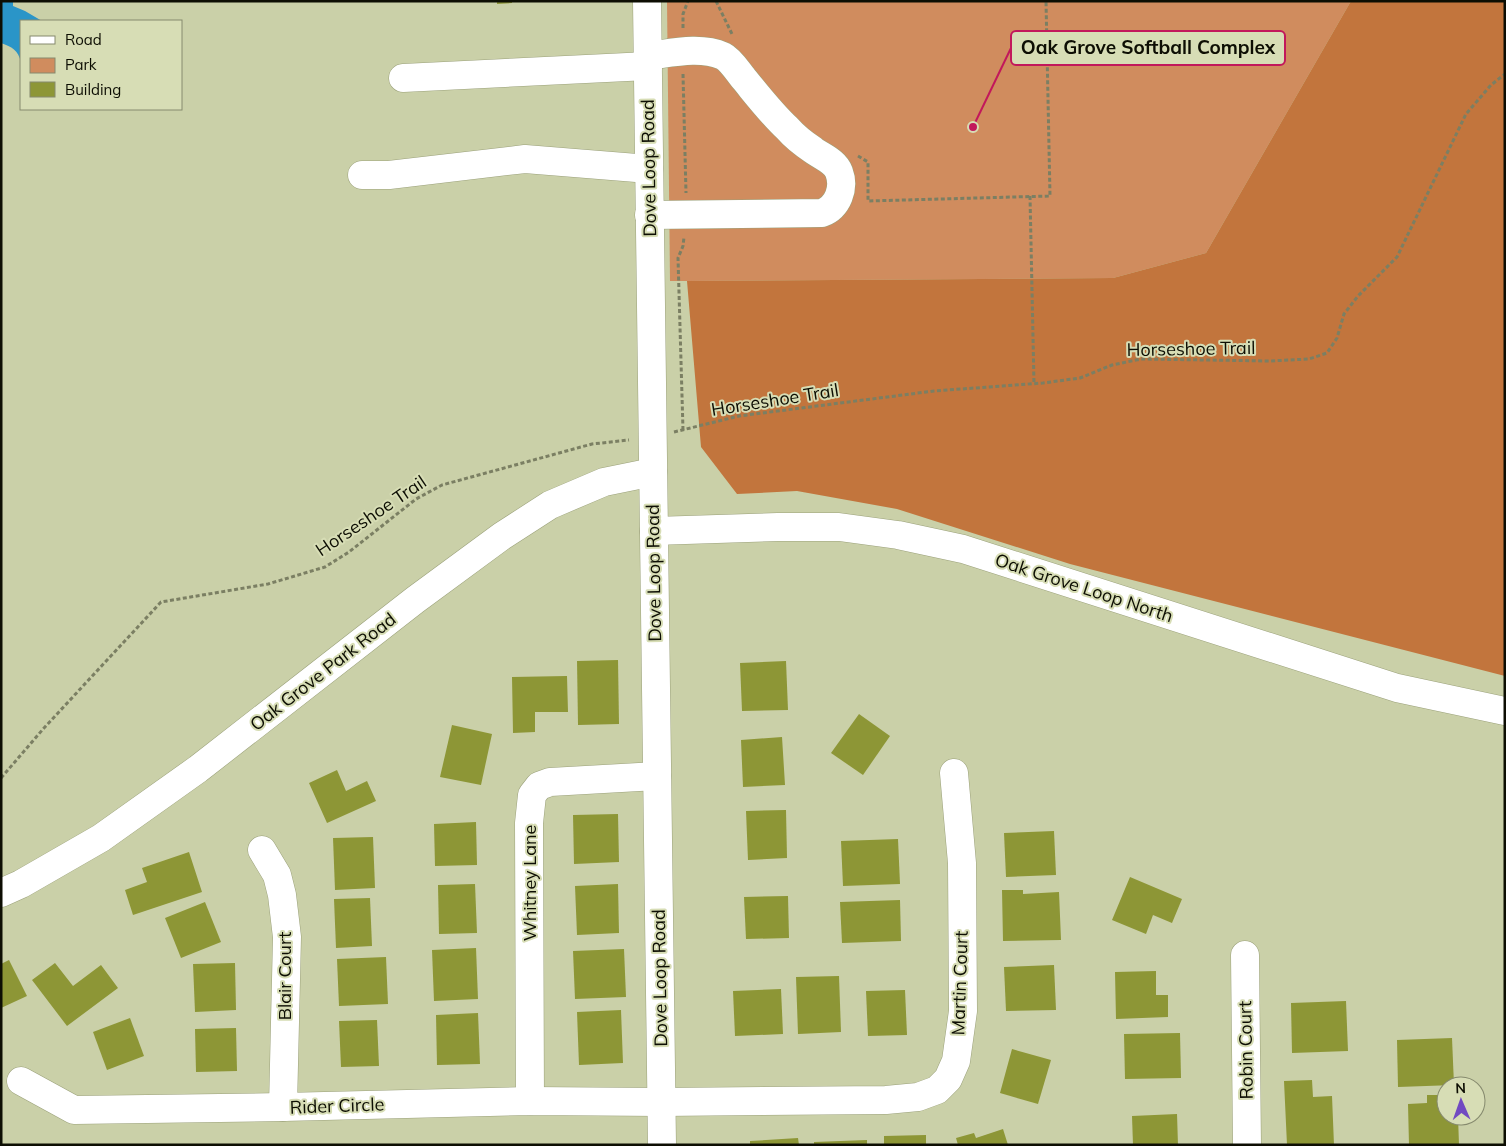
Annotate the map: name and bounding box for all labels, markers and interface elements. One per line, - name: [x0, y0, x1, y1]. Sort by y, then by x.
- legend: [20, 20, 182, 110]
- text: Road: [65, 30, 102, 49]
- callout: Oak Grove Softball Complex: [1011, 31, 1285, 65]
- text: Oak Grove Softball Complex: [1021, 35, 1276, 59]
- text: Park: [65, 55, 97, 74]
- text: Building: [65, 80, 121, 99]
- street label: Dove Loop Road: [636, 99, 661, 237]
- street label: Horseshoe Trail: [1126, 336, 1256, 361]
- street label: Horseshoe Trail: [710, 378, 840, 421]
- street label: Horseshoe Trail: [311, 470, 431, 561]
- street label: Dove Loop Road: [641, 504, 666, 642]
- street label: Oak Grove Loop North: [992, 548, 1176, 627]
- street label: Oak Grove Park Road: [245, 607, 400, 736]
- street label: Whitney Lane: [518, 825, 541, 941]
- street label: Dove Loop Road: [647, 909, 672, 1047]
- street label: Martin Court: [946, 930, 973, 1036]
- street label: Blair Court: [273, 932, 296, 1020]
- street label: Robin Court: [1233, 1001, 1258, 1099]
- north arrow: [1436, 1076, 1486, 1126]
- text: N: [1455, 1079, 1466, 1097]
- street label: Rider Circle: [289, 1092, 385, 1119]

